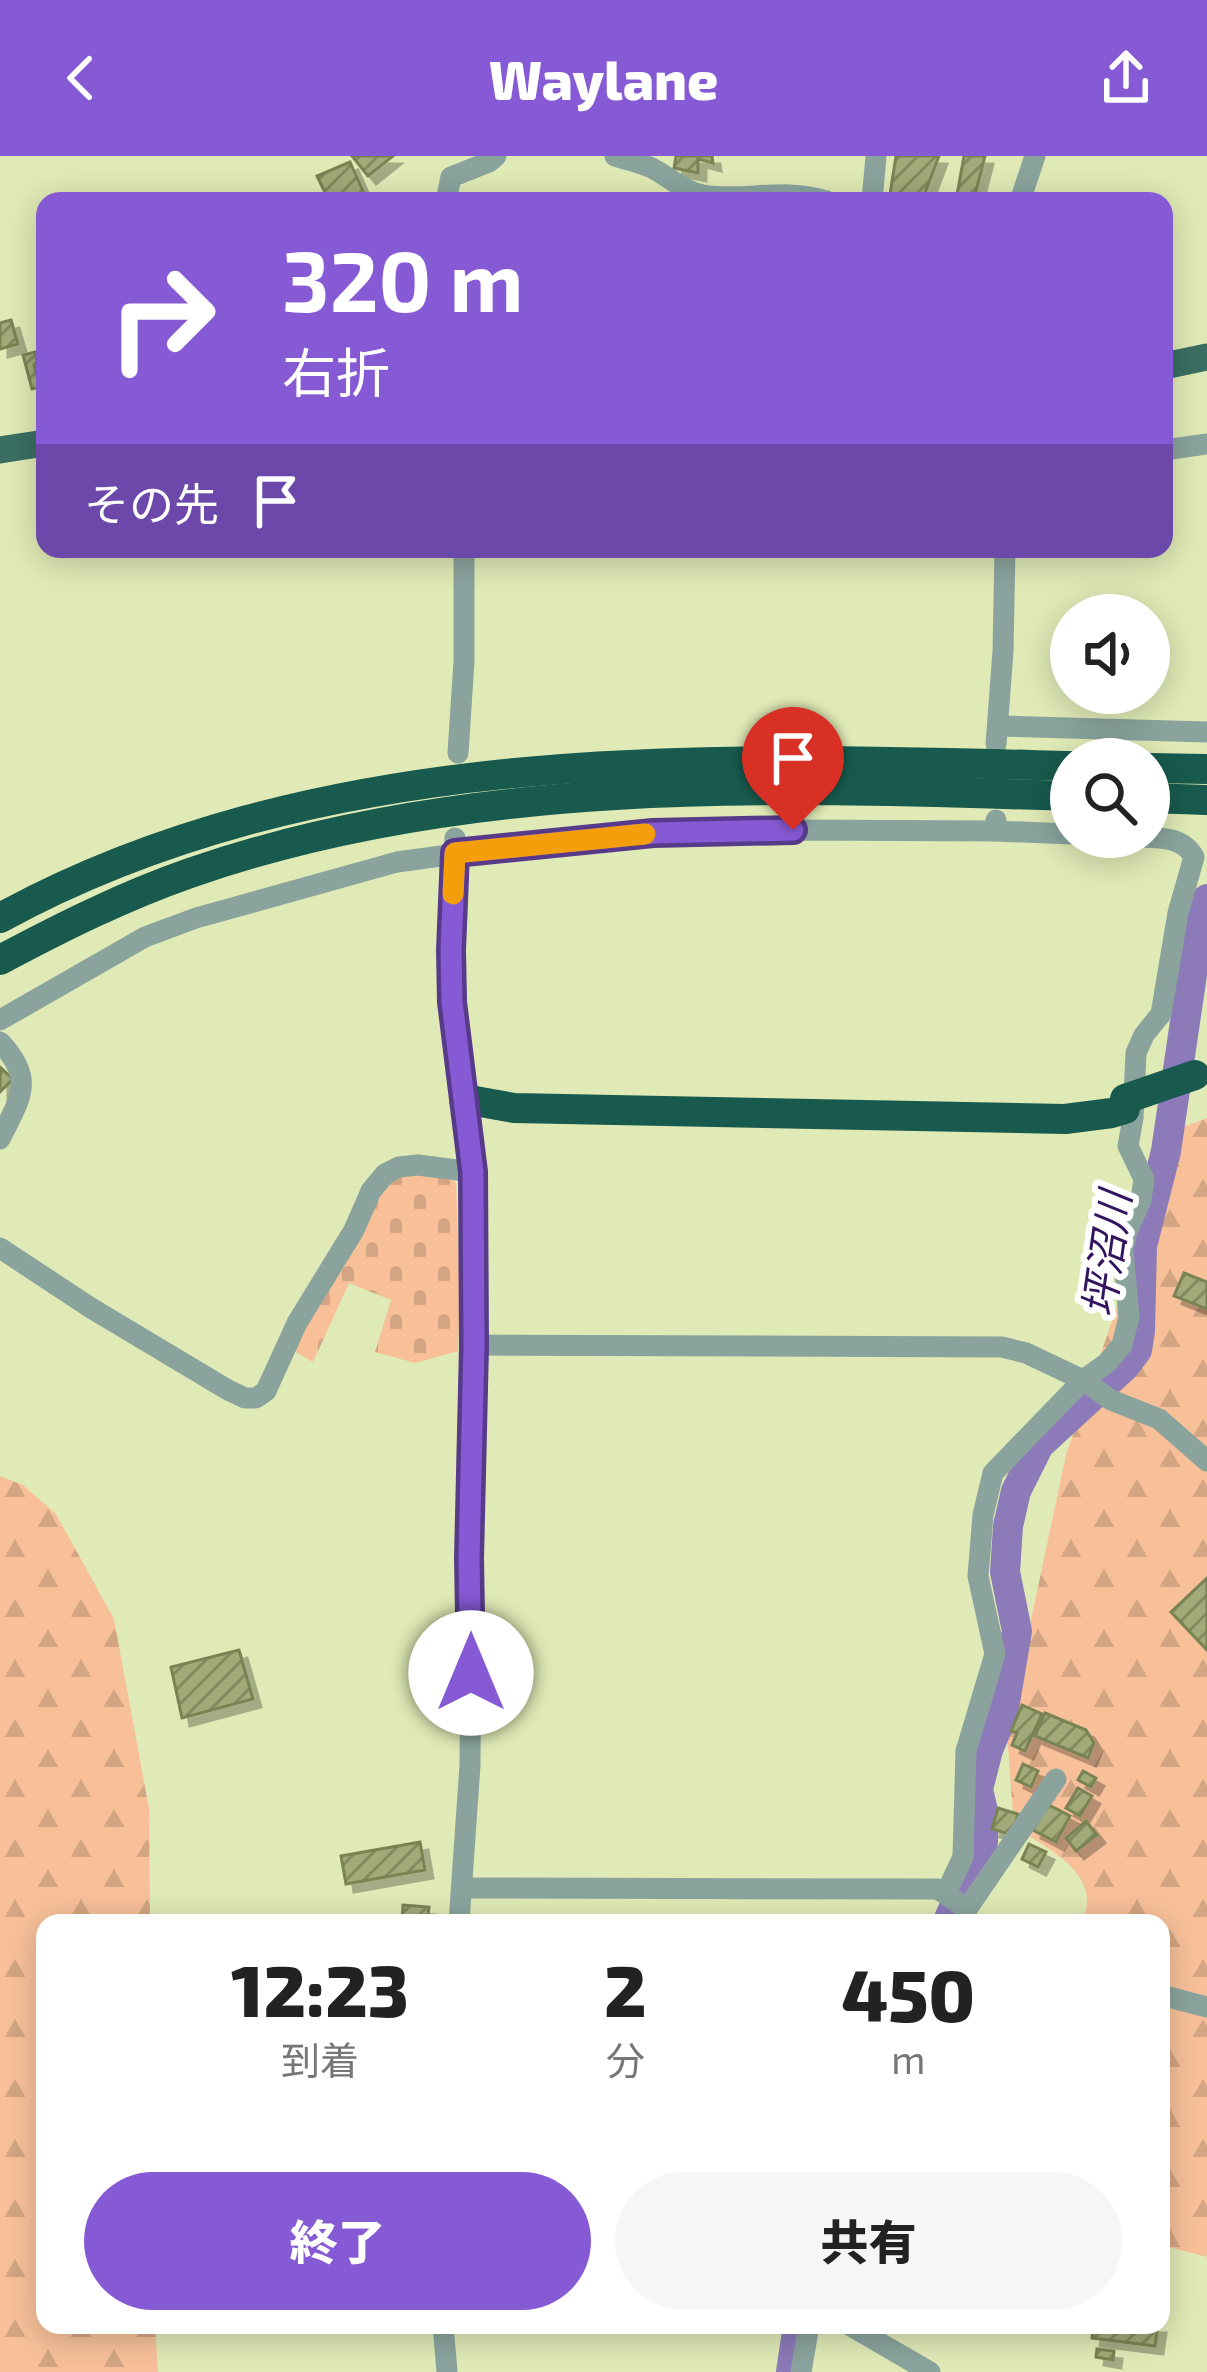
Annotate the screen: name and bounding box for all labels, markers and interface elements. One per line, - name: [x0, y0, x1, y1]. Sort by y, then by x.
- icon: back: [48, 45, 114, 111]
- icon: share: [1093, 45, 1159, 111]
- text: Waylane: [489, 46, 718, 111]
- text: 320 m: [282, 228, 524, 329]
- icon: right: [84, 240, 240, 396]
- text: 右折: [282, 339, 390, 404]
- icon: arrive: [243, 468, 309, 534]
- text: その先: [84, 476, 219, 530]
- map controls: [1050, 594, 1170, 858]
- button: sound: [1050, 594, 1170, 714]
- pin: [742, 707, 844, 830]
- icon: arrive: [760, 725, 826, 791]
- button: search: [1050, 738, 1170, 858]
- water label: 坪沼川: [1071, 1184, 1139, 1320]
- position arrow: [408, 1610, 534, 1736]
- text: 12:23: [231, 1945, 409, 2031]
- text: 2: [604, 1945, 647, 2031]
- text: 450: [841, 1950, 975, 2036]
- text: m: [891, 2035, 925, 2082]
- text: 到着: [281, 2036, 359, 2083]
- text: 分: [606, 2036, 645, 2083]
- button: 終了: [84, 2172, 591, 2310]
- button: 共有: [615, 2172, 1122, 2310]

